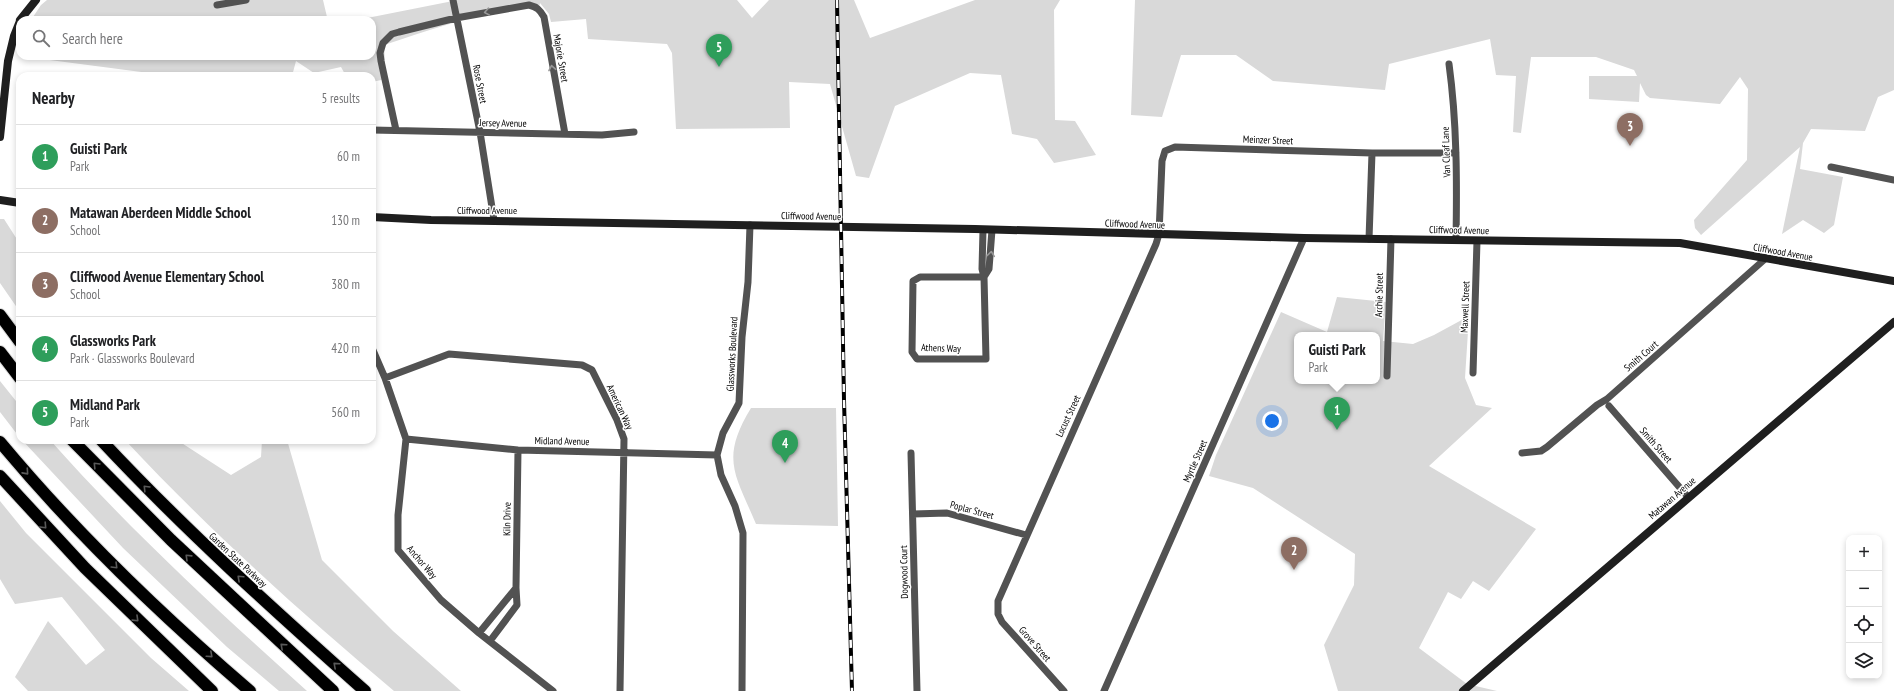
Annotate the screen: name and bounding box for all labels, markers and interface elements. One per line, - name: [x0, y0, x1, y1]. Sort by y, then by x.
- one-way arrow: [484, 7, 490, 15]
- search box: [16, 16, 376, 60]
- icon: search: [30, 27, 52, 49]
- text: Search here: [62, 29, 123, 48]
- street label: Majorie Street: [550, 33, 572, 83]
- pin: 5: [706, 34, 732, 67]
- street label: Rose Street: [470, 64, 490, 105]
- one-way arrow: [549, 65, 557, 71]
- text: Nearby: [32, 87, 75, 109]
- text: 5 results: [321, 90, 360, 107]
- pin: 3: [1617, 113, 1643, 146]
- street label: Jersey Avenue: [478, 116, 527, 130]
- street label: Van Cleaf Lane: [1439, 126, 1453, 179]
- street label: Meinzer Street: [1243, 133, 1294, 147]
- text: Guisti Park: [70, 139, 127, 158]
- text: 1: [42, 148, 48, 165]
- text: 60 m: [337, 148, 360, 165]
- text: Park: [70, 158, 89, 175]
- text: Matawan Aberdeen Middle School: [70, 203, 251, 222]
- street label: Cliffwood Avenue: [457, 204, 517, 217]
- street label: Cliffwood Avenue: [781, 209, 841, 223]
- text: 2: [42, 212, 48, 229]
- text: 130 m: [331, 212, 360, 229]
- street label: Cliffwood Avenue: [1105, 216, 1165, 232]
- text: School: [70, 222, 100, 239]
- street label: Cliffwood Avenue: [1429, 223, 1489, 237]
- street label: Cliffwood Avenue: [1752, 240, 1814, 264]
- one-way arrow: [986, 251, 995, 257]
- text: Cliffwood Avenue Elementary School: [70, 267, 264, 286]
- street label: Archie Street: [1372, 272, 1386, 317]
- text: 3: [42, 276, 48, 293]
- text: 380 m: [331, 276, 360, 293]
- street label: Maxwell Street: [1458, 281, 1472, 333]
- text: School: [70, 286, 100, 303]
- street label: Glassworks Boulevard: [724, 316, 740, 392]
- text: Glassworks Park: [70, 331, 156, 350]
- popup: [1294, 332, 1380, 384]
- street label: Smith Court: [1621, 338, 1661, 374]
- text: 4: [42, 340, 48, 357]
- text: 420 m: [331, 340, 360, 357]
- text: Guisti Park: [1308, 340, 1366, 359]
- street label: Athens Way: [921, 341, 961, 355]
- text: Park · Glassworks Boulevard: [70, 350, 195, 367]
- text: Park: [1308, 359, 1328, 376]
- street label: American Way: [604, 382, 636, 432]
- street label: Locust Street: [1053, 393, 1083, 439]
- text: Midland Park: [70, 395, 140, 414]
- pin: 1: [1324, 397, 1350, 430]
- text: 5: [42, 404, 48, 421]
- text: 560 m: [331, 404, 360, 421]
- your location: [1262, 411, 1282, 431]
- text: Park: [70, 414, 89, 431]
- street label: Smith Street: [1637, 425, 1675, 466]
- pin: 4: [772, 430, 798, 463]
- street label: Midland Avenue: [534, 434, 590, 448]
- street label: Myrtle Street: [1180, 438, 1210, 484]
- one-way arrow: [93, 462, 101, 470]
- one-way arrow: [21, 467, 28, 474]
- street label: Matawan Avenue: [1646, 474, 1698, 522]
- one-way arrow: [143, 485, 151, 493]
- street label: Poplar Street: [949, 498, 996, 522]
- street label: Kiln Drive: [500, 502, 514, 536]
- one-way arrow: [40, 521, 47, 529]
- street label: Garden State Parkway: [206, 530, 270, 591]
- map controls: [1846, 535, 1882, 679]
- button: +: [1846, 535, 1882, 571]
- pin: 2: [1281, 537, 1307, 570]
- street label: Anchor Way: [404, 543, 440, 582]
- street label: Dogwood Court: [897, 545, 911, 599]
- one-way arrow: [185, 554, 193, 562]
- one-way arrow: [110, 561, 118, 569]
- button: −: [1846, 571, 1882, 607]
- one-way arrow: [237, 575, 244, 582]
- button: locate: [1846, 607, 1882, 643]
- one-way arrow: [131, 614, 139, 622]
- street label: Grove Street: [1016, 624, 1054, 665]
- one-way arrow: [280, 643, 288, 651]
- button: layers: [1846, 643, 1882, 679]
- one-way arrow: [205, 650, 213, 658]
- one-way arrow: [333, 662, 341, 670]

